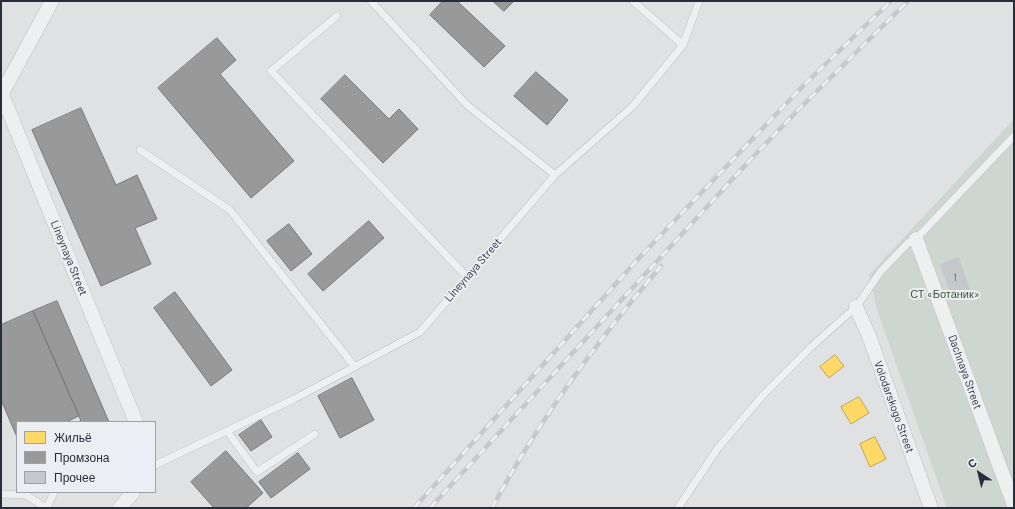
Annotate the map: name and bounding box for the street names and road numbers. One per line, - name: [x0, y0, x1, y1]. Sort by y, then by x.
- street label: Lineynaya Street: [48, 218, 90, 298]
- street label: Lineynaya Street: [442, 235, 504, 305]
- street label: Dachnaya Street: [945, 333, 985, 411]
- street label: Volodarskogo Street: [871, 359, 917, 455]

